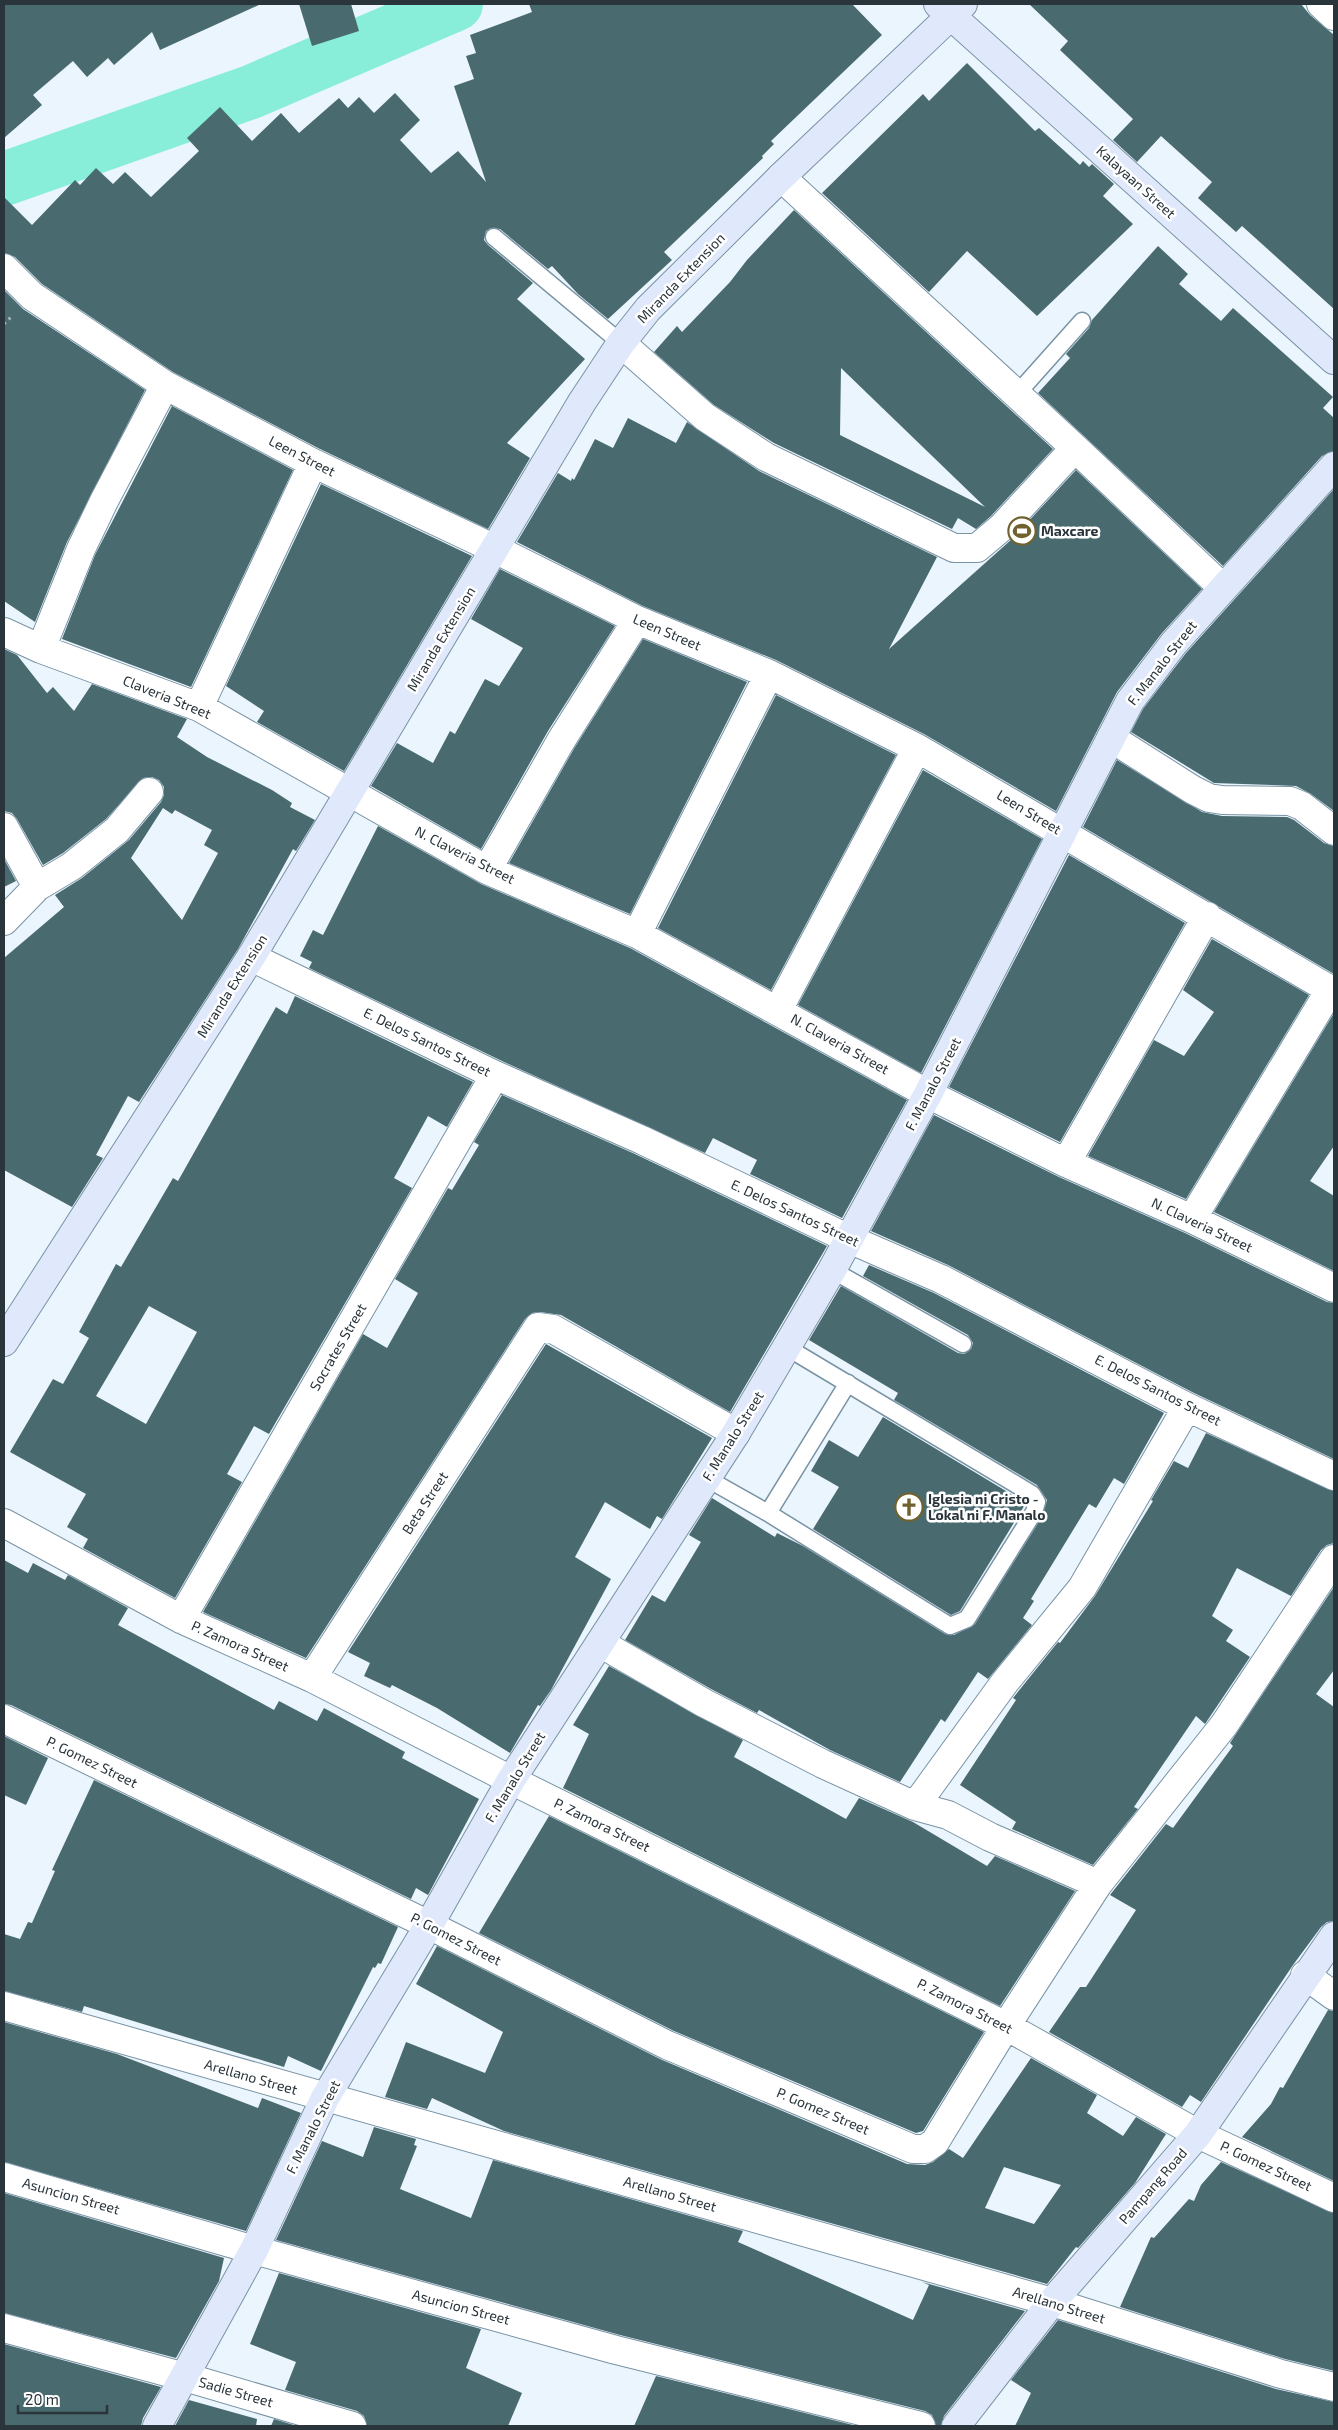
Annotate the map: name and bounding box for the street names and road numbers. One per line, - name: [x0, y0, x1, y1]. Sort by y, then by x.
- street label: Kalayaan Street: [1093, 142, 1179, 222]
- street label: Miranda Extension: [633, 229, 728, 326]
- street label: Leen Street: [266, 432, 338, 480]
- street label: Miranda Extension: [403, 583, 478, 694]
- street label: Leen Street: [631, 610, 704, 654]
- street label: F. Manalo Street: [1123, 617, 1200, 708]
- street label: Claveria Street: [121, 671, 214, 722]
- street label: Leen Street: [994, 786, 1065, 837]
- street label: N. Claveria Street: [413, 822, 518, 887]
- street label: Miranda Extension: [193, 931, 270, 1041]
- street label: E. Delos Santos Street: [361, 1003, 494, 1080]
- street label: N. Claveria Street: [788, 1010, 892, 1078]
- street label: F. Manalo Street: [901, 1034, 964, 1133]
- street label: E. Delos Santos Street: [728, 1175, 862, 1250]
- street label: N. Claveria Street: [1149, 1194, 1256, 1255]
- street label: Socrates Street: [306, 1300, 369, 1393]
- street label: E. Delos Santos Street: [1092, 1350, 1224, 1429]
- street label: F. Manalo Street: [698, 1388, 767, 1484]
- street label: Beta Street: [398, 1468, 451, 1537]
- street label: P. Zamora Street: [189, 1616, 291, 1675]
- street label: F. Manalo Street: [481, 1728, 548, 1825]
- street label: P. Gomez Street: [44, 1732, 141, 1791]
- street label: P. Zamora Street: [551, 1794, 653, 1855]
- street label: P. Gomez Street: [408, 1908, 504, 1969]
- street label: P. Zamora Street: [915, 1974, 1016, 2037]
- street label: Arellano Street: [203, 2055, 300, 2098]
- street label: F. Manalo Street: [282, 2077, 343, 2176]
- street label: P. Gomez Street: [774, 2083, 872, 2138]
- street label: P. Gomez Street: [1218, 2137, 1315, 2194]
- street label: Pampang Road: [1115, 2144, 1190, 2227]
- street label: Arellano Street: [622, 2172, 719, 2215]
- street label: Asuncion Street: [21, 2174, 122, 2218]
- street label: Arellano Street: [1011, 2282, 1107, 2327]
- street label: Asuncion Street: [410, 2285, 512, 2328]
- street label: Sadie Street: [197, 2373, 275, 2410]

